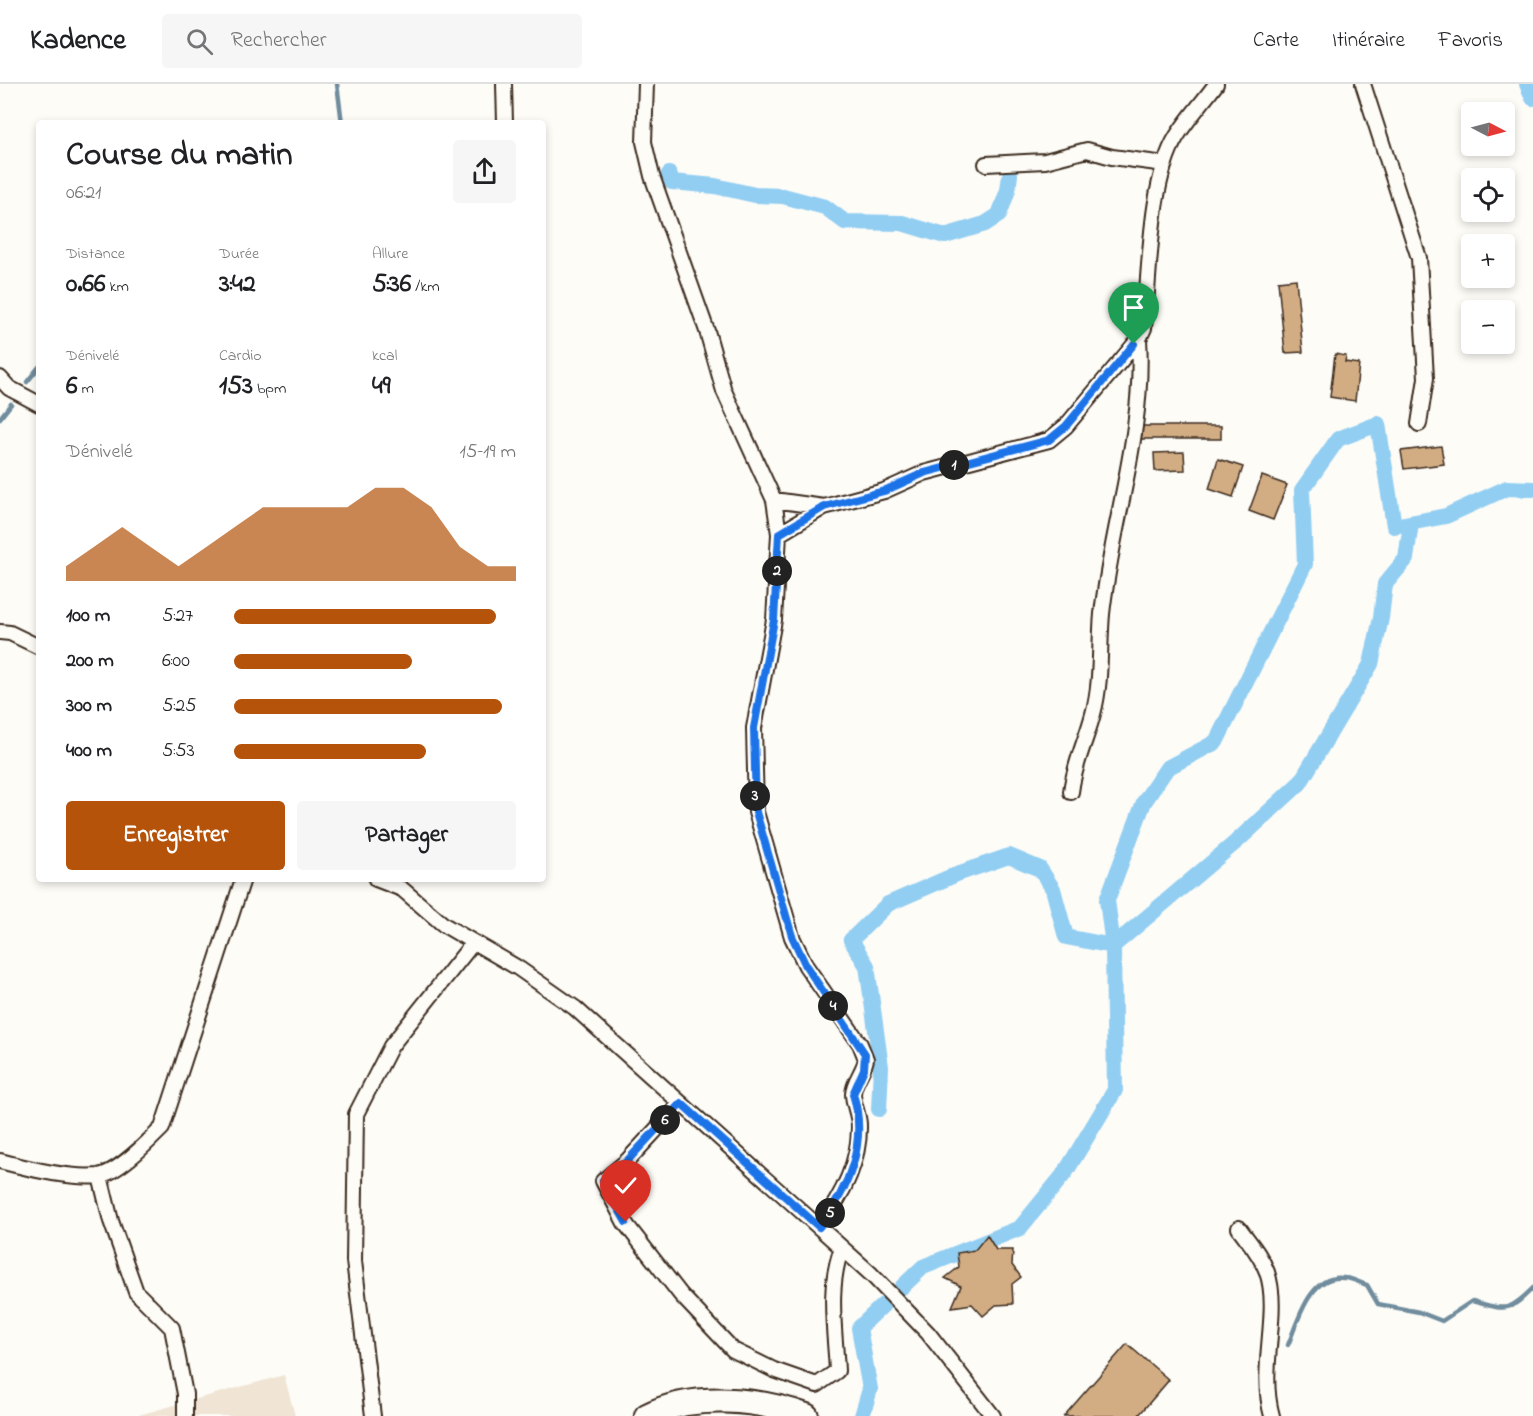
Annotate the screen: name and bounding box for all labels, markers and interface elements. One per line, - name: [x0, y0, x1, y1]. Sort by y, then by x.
- search box: [162, 14, 582, 68]
- text: Kadence: [30, 21, 126, 62]
- icon: search: [183, 25, 216, 58]
- text: Rechercher: [231, 25, 327, 57]
- text: Carte: [1253, 26, 1299, 56]
- text: Itinéraire: [1332, 26, 1405, 56]
- text: Favoris: [1438, 26, 1503, 56]
- north arrow: [1461, 102, 1515, 156]
- map controls: [1461, 102, 1515, 354]
- text: Course du matin: [66, 132, 292, 180]
- button: share: [453, 140, 516, 203]
- button: locate: [1461, 168, 1515, 222]
- text: 06:21: [66, 179, 101, 208]
- button: +: [1461, 234, 1515, 288]
- text: Distance: [66, 242, 125, 266]
- text: Durée: [219, 242, 259, 266]
- text: Allure: [372, 242, 408, 266]
- text: 0.66: [66, 266, 105, 304]
- text: 3:42: [219, 266, 256, 304]
- text: 5:36: [372, 266, 411, 304]
- text: km: [105, 275, 129, 299]
- text: /km: [411, 275, 440, 299]
- pin: [1108, 282, 1159, 344]
- icon: arrive: [1117, 291, 1150, 324]
- button: −: [1461, 300, 1515, 354]
- text: Dénivelé: [66, 344, 119, 368]
- text: Cardio: [219, 344, 262, 368]
- text: kcal: [372, 344, 397, 368]
- text: 6: [66, 368, 77, 406]
- text: 153: [219, 368, 253, 406]
- text: 49: [372, 368, 391, 406]
- text: m: [77, 377, 94, 401]
- text: bpm: [253, 377, 286, 401]
- text: Dénivelé: [66, 438, 133, 467]
- text: 15–19 m: [460, 438, 516, 467]
- pin: 1: [939, 450, 969, 480]
- text: 1: [951, 453, 957, 477]
- pin: 2: [762, 556, 792, 586]
- text: 2: [773, 559, 781, 583]
- text: 100 m: [66, 602, 110, 631]
- text: 5:27: [162, 602, 193, 631]
- text: 200 m: [66, 647, 114, 676]
- text: 6:00: [162, 647, 190, 676]
- text: 300 m: [66, 692, 112, 721]
- text: 5:25: [162, 692, 197, 721]
- text: 400 m: [66, 737, 112, 766]
- text: 5:53: [162, 737, 195, 766]
- pin: 3: [740, 781, 770, 811]
- text: 3: [752, 784, 758, 808]
- button: Enregistrer: [66, 801, 285, 870]
- button: Partager: [297, 801, 516, 870]
- pin: 4: [818, 991, 848, 1021]
- text: 4: [830, 994, 836, 1018]
- pin: 6: [650, 1105, 680, 1135]
- text: 6: [661, 1108, 669, 1132]
- pin: [600, 1160, 651, 1222]
- icon: check: [609, 1169, 642, 1202]
- pin: 5: [815, 1198, 845, 1228]
- text: 5: [825, 1201, 835, 1225]

